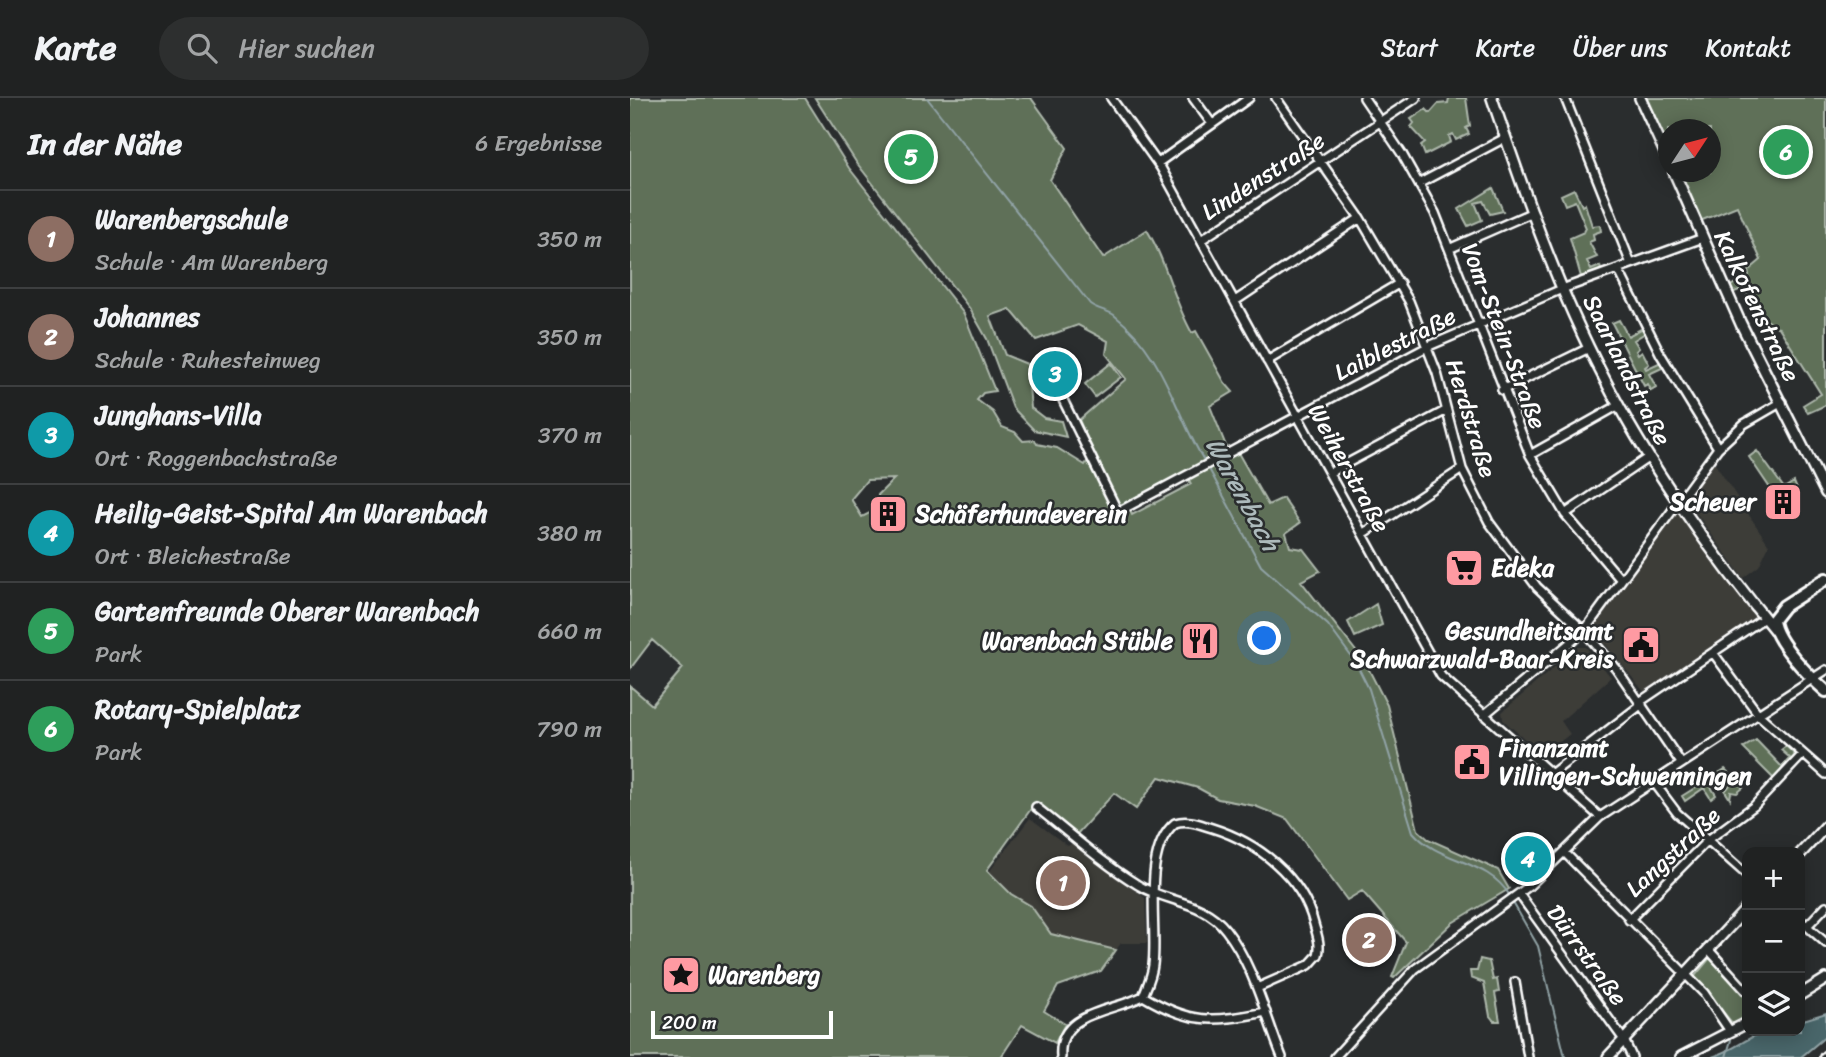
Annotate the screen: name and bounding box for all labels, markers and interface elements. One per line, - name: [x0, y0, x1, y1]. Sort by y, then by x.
- search box: [159, 17, 649, 80]
- text: Karte: [35, 19, 117, 77]
- text: Hier suchen: [239, 25, 375, 71]
- text: Start: [1381, 27, 1438, 69]
- text: Karte: [1476, 27, 1535, 69]
- text: Über uns: [1573, 27, 1668, 69]
- text: Kontakt: [1706, 27, 1791, 69]
- icon: search: [183, 29, 221, 67]
- text: In der Nähe: [28, 117, 182, 171]
- north arrow: [1658, 119, 1721, 182]
- street label: Lindenstraße: [1192, 120, 1334, 232]
- text: 6 Ergebnisse: [475, 123, 602, 164]
- pin: 6: [1763, 126, 1809, 178]
- pin: 5: [888, 131, 934, 183]
- text: Warenbergschule: [95, 196, 288, 242]
- text: 1: [46, 219, 56, 260]
- text: 350 m: [537, 219, 602, 260]
- street label: Kalkofenstraße: [1702, 223, 1812, 389]
- street label: Vom-Stein-Straße: [1449, 237, 1559, 435]
- text: Schule · Am Warenberg: [95, 242, 328, 283]
- street label: Saarlandstraße: [1571, 287, 1683, 453]
- text: Johannes: [95, 294, 200, 340]
- street label: Laiblestraße: [1326, 295, 1464, 393]
- text: 2: [44, 317, 58, 358]
- text: 350 m: [537, 317, 602, 358]
- text: Schule · Ruhesteinweg: [95, 340, 321, 381]
- pin: 3: [1032, 348, 1078, 400]
- street label: Herdstraße: [1433, 353, 1509, 483]
- text: Junghans-Villa: [95, 392, 262, 438]
- street label: Weiherstraße: [1296, 395, 1402, 541]
- text: 3: [45, 415, 57, 456]
- text: 370 m: [538, 415, 602, 456]
- water label: Warenbach: [1193, 428, 1294, 562]
- text: Ort · Roggenbachstraße: [95, 438, 338, 479]
- place label: Scheuer: [1669, 481, 1758, 523]
- building icon: Scheuer: [1762, 481, 1804, 523]
- text: Heilig-Geist-Spital Am Warenbach: [95, 490, 488, 536]
- building icon: Schäferhundeverein: [867, 493, 909, 535]
- place label: Schäferhundeverein: [914, 493, 1127, 535]
- text: 4: [44, 513, 58, 554]
- text: 380 m: [537, 513, 602, 554]
- text: Ort · Bleichestraße: [95, 536, 291, 577]
- supermarket icon: Edeka: [1443, 547, 1485, 589]
- place label: Edeka: [1491, 547, 1555, 589]
- text: Gartenfreunde Oberer Warenbach: [95, 588, 479, 634]
- place label: Gesundheitsamt Schwarzwald-Baar-Kreis: [1350, 610, 1615, 680]
- text: 5: [44, 611, 58, 652]
- text: 660 m: [538, 611, 602, 652]
- place label: Warenbach Stüble: [982, 620, 1174, 662]
- restaurant icon: Warenbach Stüble: [1179, 620, 1221, 662]
- your location: [1247, 621, 1281, 655]
- public building icon: Gesundheitsamt Schwarzwald-Baar-Kreis: [1620, 624, 1662, 666]
- text: Park: [95, 634, 142, 675]
- text: Rotary-Spielplatz: [95, 686, 300, 732]
- text: 6: [44, 709, 58, 750]
- text: 790 m: [537, 709, 602, 750]
- place label: Finanzamt Villingen-Schwenningen: [1498, 727, 1752, 797]
- text: Park: [95, 732, 142, 773]
- public building icon: Finanzamt Villingen-Schwenningen: [1451, 741, 1493, 783]
- street label: Langstraße: [1615, 796, 1731, 908]
- pin: 4: [1505, 833, 1551, 885]
- map controls: [1742, 847, 1805, 1036]
- button: +: [1742, 847, 1805, 910]
- pin: 1: [1040, 857, 1086, 909]
- street label: Dürrstraße: [1535, 895, 1639, 1015]
- button: −: [1742, 910, 1805, 973]
- pin: 2: [1346, 914, 1392, 966]
- place icon: Warenberg: [660, 954, 702, 996]
- place label: Warenberg: [708, 954, 820, 996]
- button: layers: [1742, 973, 1805, 1036]
- text: 200 m: [662, 1006, 717, 1039]
- scale bar: [651, 1008, 833, 1040]

